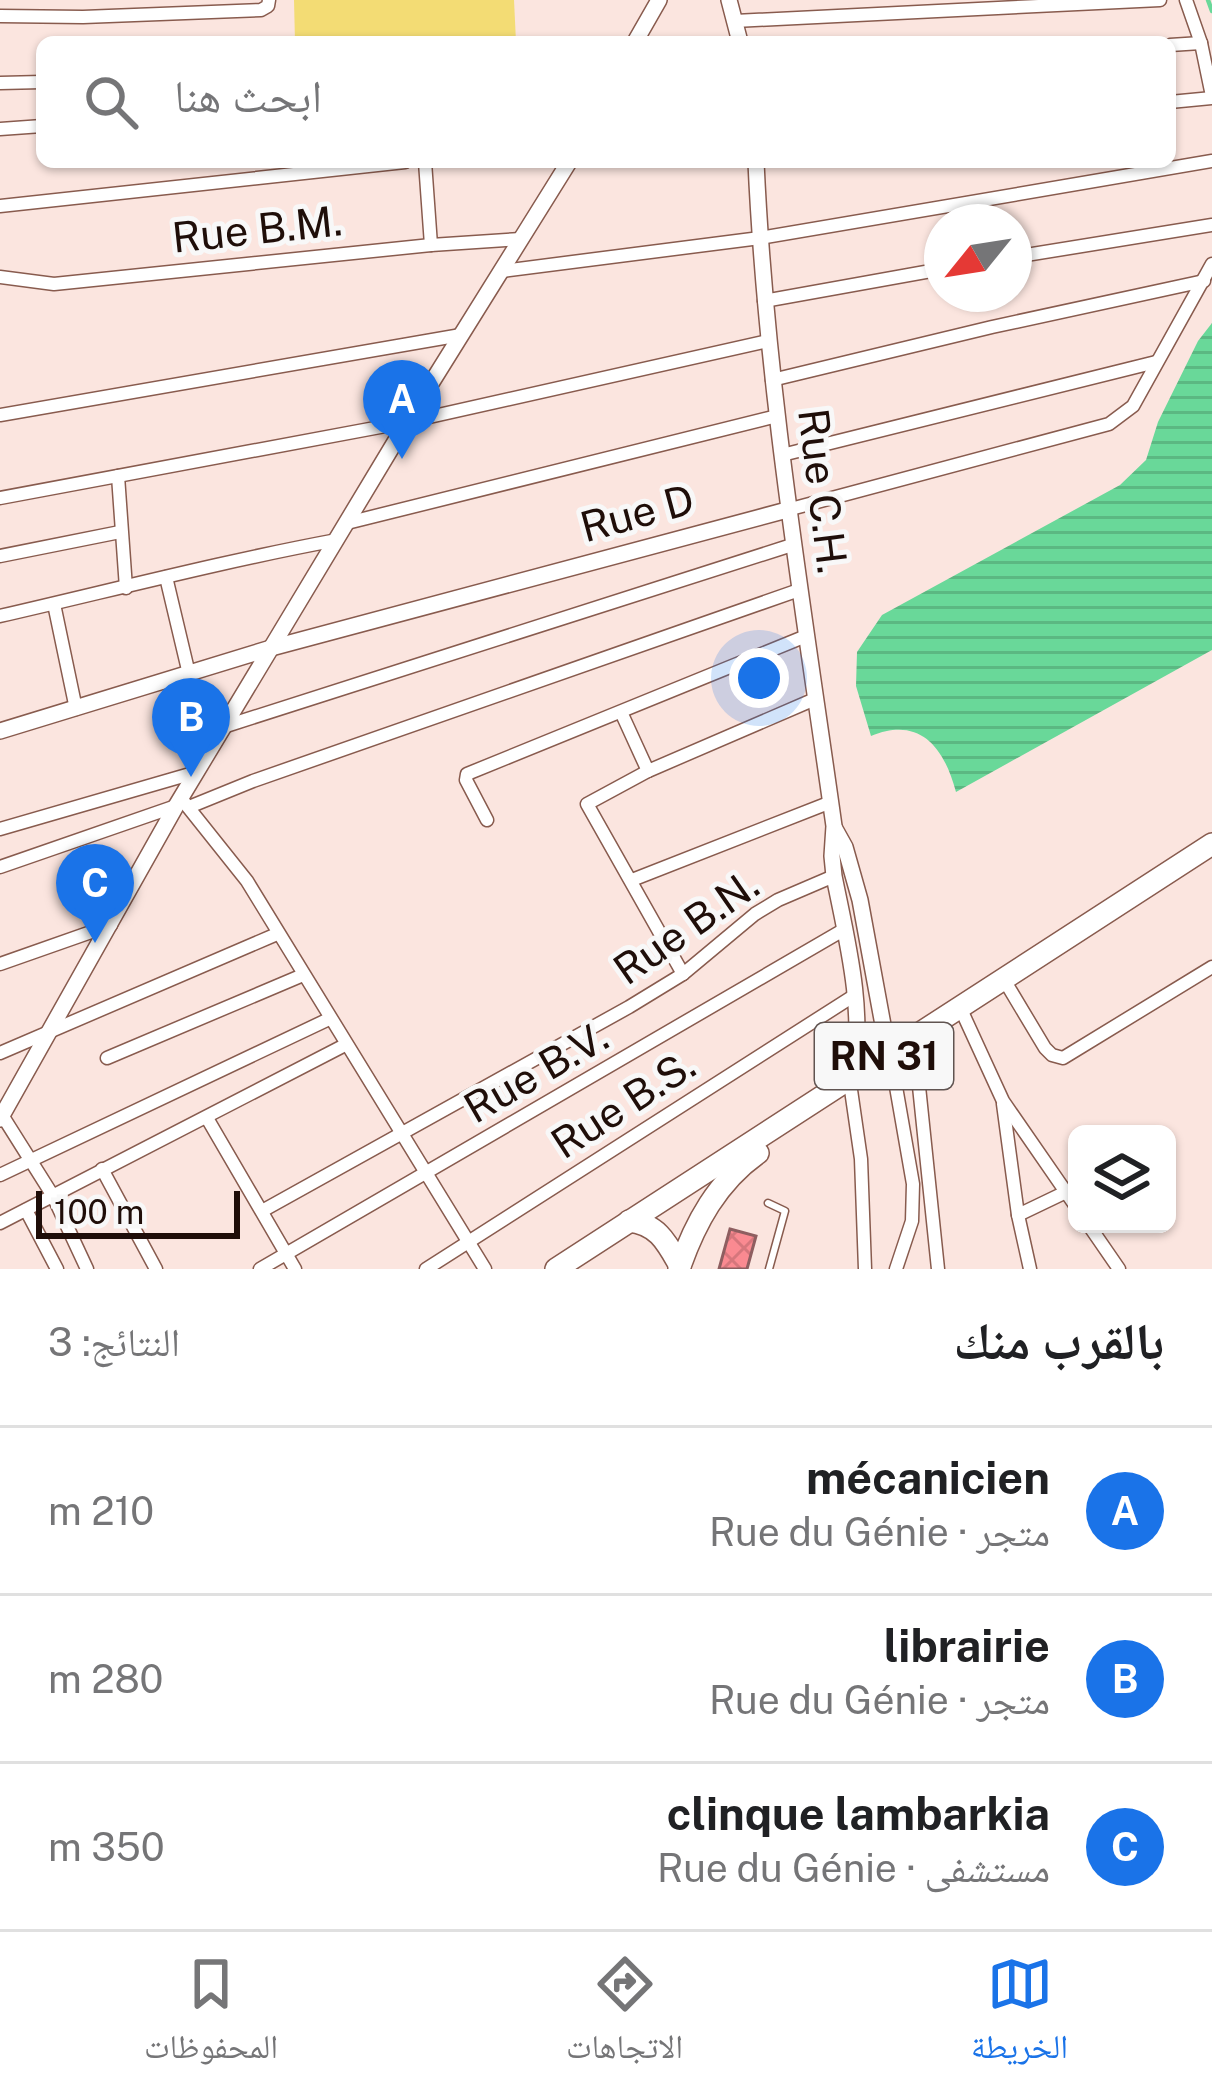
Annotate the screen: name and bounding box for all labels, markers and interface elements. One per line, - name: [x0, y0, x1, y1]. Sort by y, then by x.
- search box: [36, 36, 1176, 168]
- icon: search: [78, 69, 144, 135]
- text: ابحث هنا: [174, 69, 322, 122]
- street label: Rue B.M.: [170, 195, 344, 262]
- north arrow: [924, 204, 1032, 312]
- pin: A: [363, 360, 441, 459]
- street label: Rue C.H.: [789, 406, 858, 576]
- street label: Rue D: [575, 474, 699, 551]
- your location: [729, 648, 789, 708]
- pin: B: [152, 678, 230, 777]
- pin: C: [56, 844, 134, 943]
- street label: Rue B.N.: [604, 859, 767, 994]
- street label: Rue B.V.: [455, 1011, 616, 1132]
- road number: RN 31: [815, 1023, 953, 1089]
- street label: Rue B.S.: [542, 1039, 703, 1168]
- map controls: [1068, 1125, 1176, 1233]
- button: layers: [1068, 1125, 1176, 1233]
- scale bar: [36, 1185, 240, 1238]
- text: 100 m: [54, 1193, 144, 1231]
- text: بالقرب منك: [953, 1311, 1164, 1370]
- text: النتائج: 3: [48, 1319, 180, 1365]
- text: mécanicien: [806, 1451, 1050, 1504]
- text: 210 m: [48, 1488, 154, 1534]
- text: A: [1111, 1488, 1139, 1534]
- text: متجر · Rue du Génie: [709, 1509, 1050, 1555]
- text: librairie: [884, 1619, 1050, 1672]
- text: 280 m: [48, 1656, 163, 1702]
- text: B: [1112, 1656, 1138, 1702]
- text: متجر · Rue du Génie: [709, 1677, 1050, 1723]
- text: clinque lambarkia: [667, 1787, 1050, 1840]
- text: 350 m: [48, 1824, 165, 1870]
- text: C: [1111, 1824, 1139, 1870]
- text: مستشفى · Rue du Génie: [657, 1845, 1050, 1891]
- tab: المحفوظات: [144, 1951, 278, 2079]
- tab: الاتجاهات: [566, 1951, 683, 2079]
- tab: الخريطة: [971, 1951, 1068, 2079]

